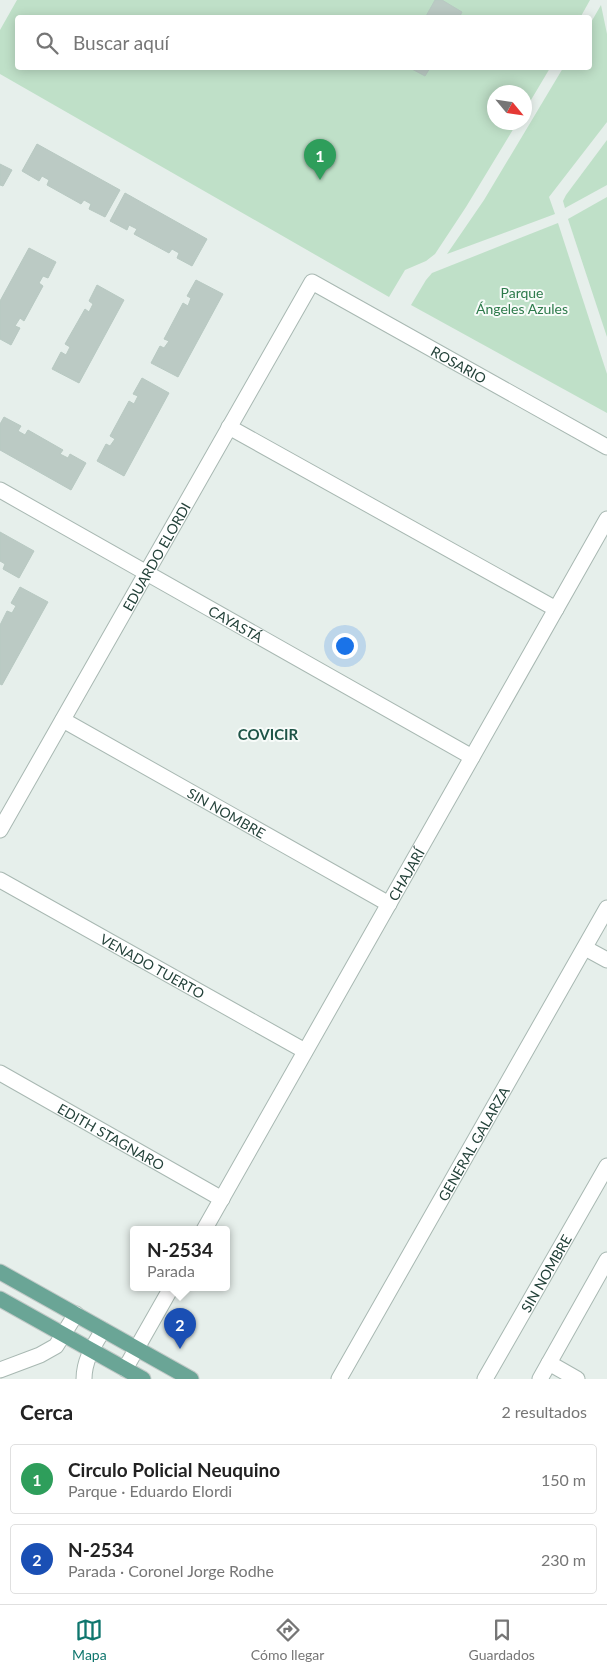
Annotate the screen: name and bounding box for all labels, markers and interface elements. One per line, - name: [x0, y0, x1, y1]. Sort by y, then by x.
- search box: [15, 15, 592, 70]
- icon: search: [33, 29, 61, 57]
- text: Buscar aquí: [73, 31, 169, 54]
- north arrow: [487, 85, 532, 130]
- pin: 1: [304, 139, 336, 180]
- park label: Parque Ángeles Azules: [476, 284, 568, 317]
- street label: ROSARIO: [428, 342, 490, 386]
- street label: EDUARDO ELORDI: [118, 499, 193, 613]
- street label: CAYASTÁ: [206, 601, 266, 646]
- your location: [332, 633, 358, 659]
- district label: COVICIR: [238, 725, 299, 743]
- street label: SIN NOMBRE: [185, 784, 269, 841]
- street label: CHAJARÍ: [384, 844, 428, 903]
- street label: VENADO TUERTO: [97, 930, 208, 1002]
- street label: GENERAL GALARZA: [434, 1083, 513, 1204]
- street label: EDITH STAGNARO: [55, 1099, 168, 1173]
- popup: [130, 1226, 230, 1291]
- street label: SIN NOMBRE: [517, 1231, 575, 1315]
- text: N-2534: [147, 1238, 213, 1261]
- text: Parada: [147, 1261, 195, 1280]
- pin: 2: [164, 1308, 196, 1349]
- text: Cerca: [20, 1399, 73, 1424]
- text: 2 resultados: [501, 1402, 587, 1421]
- text: Circulo Policial Neuquino: [68, 1458, 280, 1481]
- text: 1: [32, 1470, 42, 1489]
- text: 150 m: [541, 1470, 586, 1489]
- text: Parque · Eduardo Elordi: [68, 1481, 232, 1500]
- text: N-2534: [68, 1538, 134, 1561]
- text: 2: [32, 1550, 42, 1569]
- text: 230 m: [541, 1550, 586, 1569]
- text: Parada · Coronel Jorge Rodhe: [68, 1561, 274, 1580]
- tab: Mapa: [72, 1616, 107, 1663]
- tab: Cómo llegar: [251, 1616, 324, 1663]
- tab: Guardados: [469, 1616, 535, 1663]

